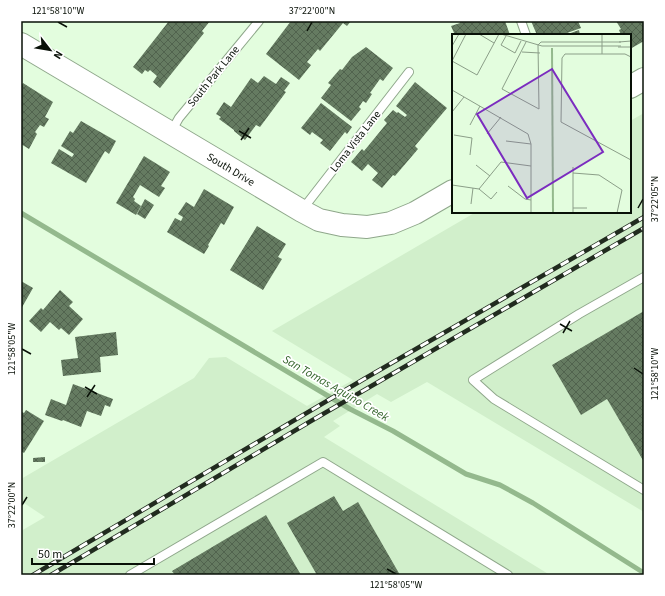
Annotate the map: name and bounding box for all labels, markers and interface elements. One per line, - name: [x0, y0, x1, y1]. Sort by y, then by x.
- text: 121°58'10"W: [32, 4, 84, 18]
- text: 37°22'00"N: [289, 4, 335, 18]
- north arrow: [30, 30, 70, 70]
- inset map: [452, 34, 631, 213]
- street label: South Park Lane: [184, 42, 243, 110]
- text: N: [50, 48, 66, 62]
- street label: Loma Vista Lane: [327, 107, 385, 175]
- street label: South Drive: [204, 149, 258, 190]
- text: 37°22'05"N: [648, 176, 662, 222]
- text: 121°58'05"W: [5, 323, 19, 375]
- text: 121°58'10"W: [648, 348, 662, 400]
- water label: San Tomas Aquino Creek: [279, 351, 392, 426]
- text: 37°22'00"N: [5, 482, 19, 528]
- scale bar: [32, 540, 154, 566]
- text: 50 m: [38, 546, 62, 563]
- text: 121°58'05"W: [370, 578, 422, 592]

